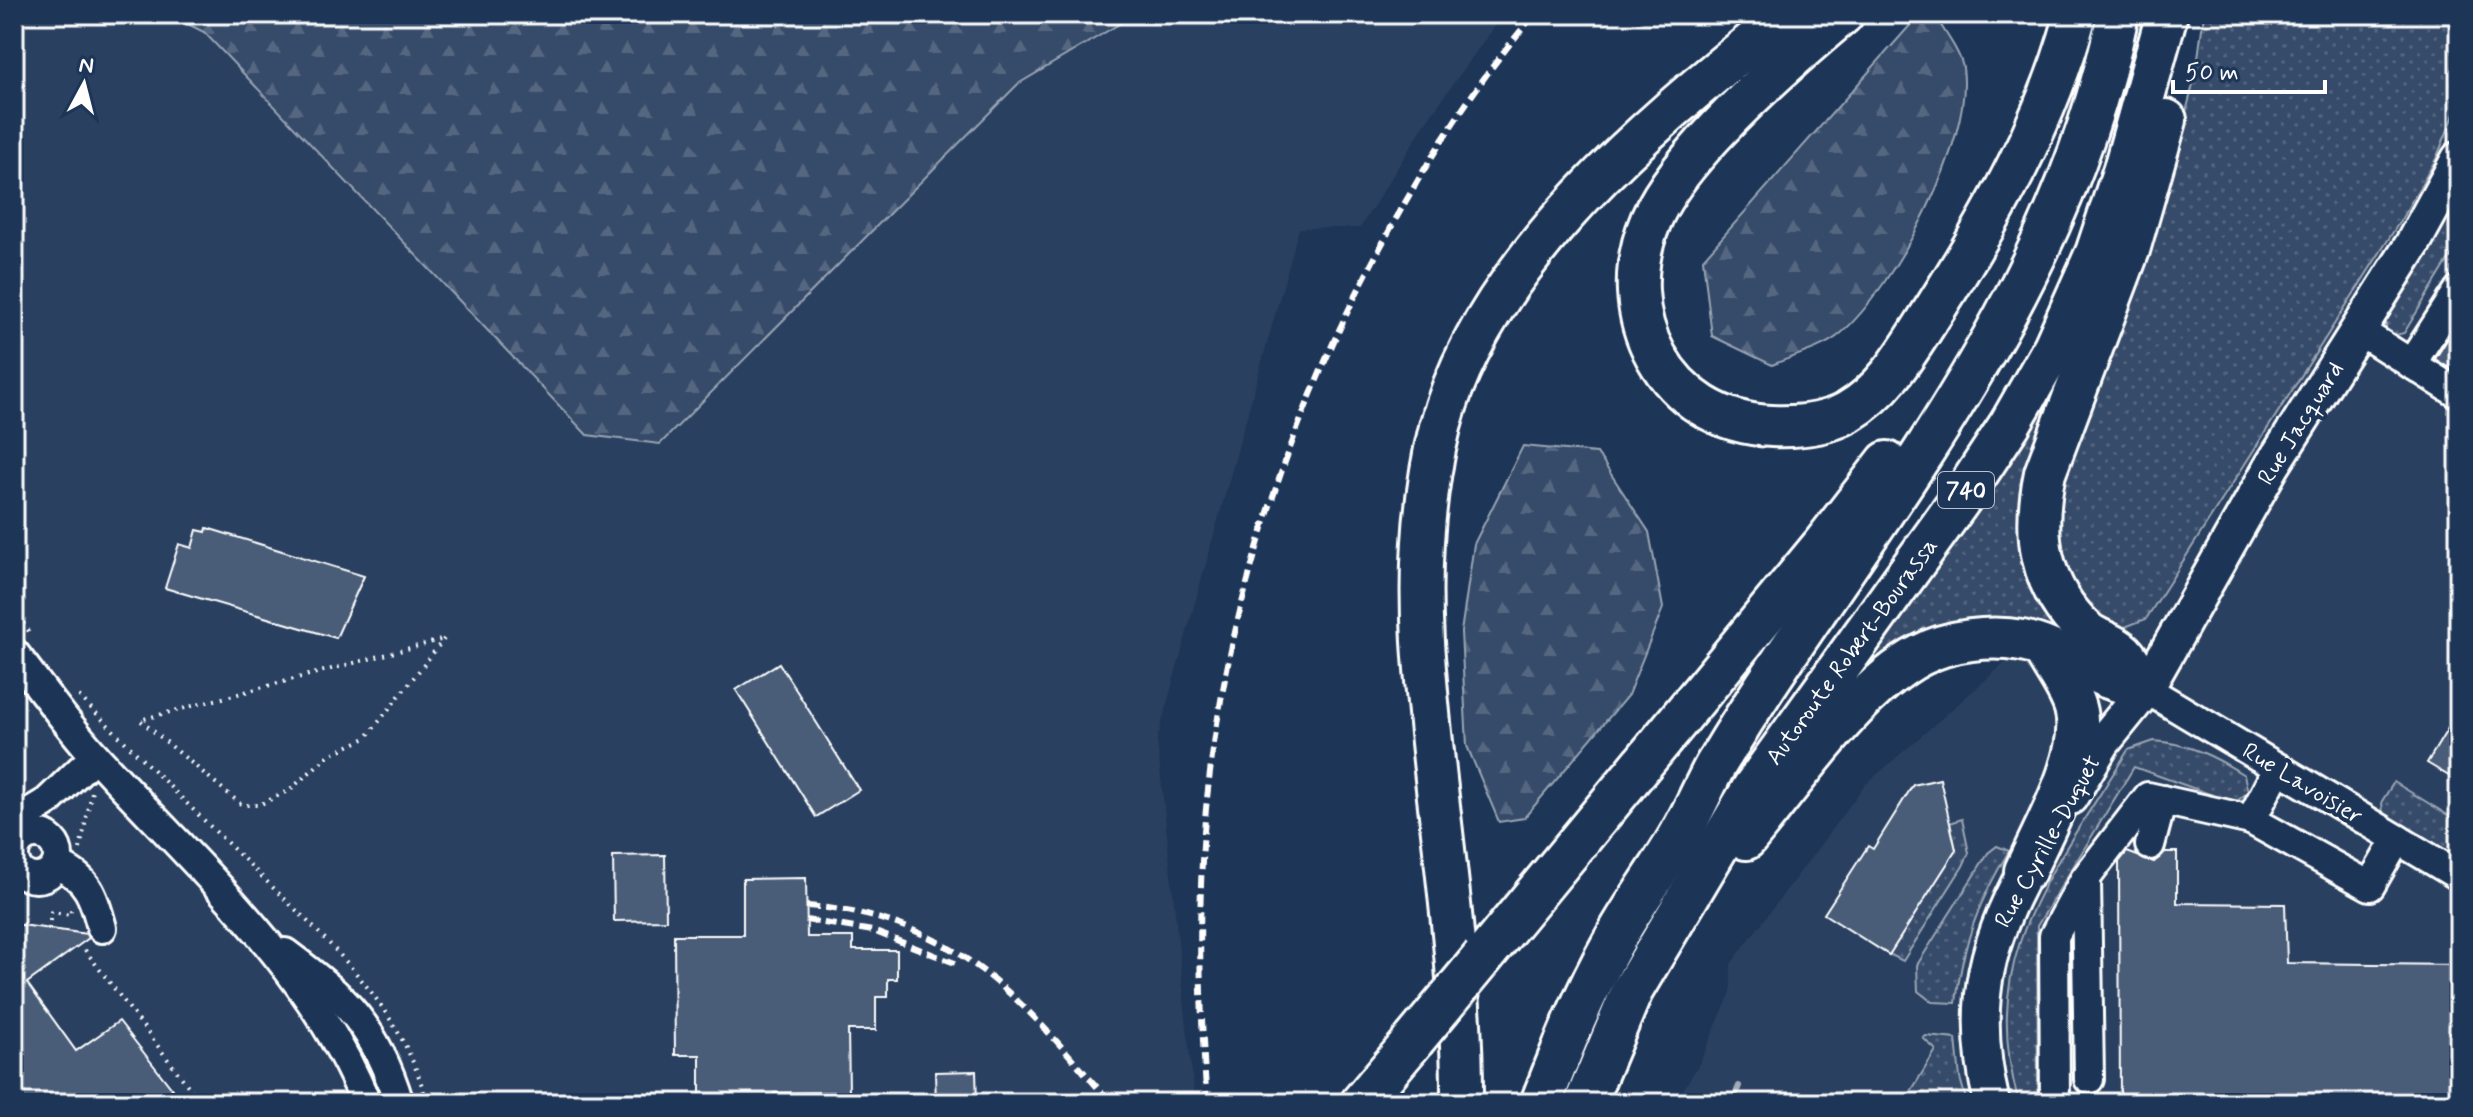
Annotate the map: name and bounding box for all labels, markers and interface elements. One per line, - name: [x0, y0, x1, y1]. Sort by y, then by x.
- north arrow: [44, 44, 124, 124]
- scale bar: [2173, 44, 2325, 94]
- text: N: [77, 51, 95, 81]
- text: 50 m: [2185, 58, 2239, 89]
- street label: Rue Jacquard: [2251, 356, 2352, 491]
- road number: 740: [1938, 472, 1994, 508]
- street label: Autoroute Robert-Bourassa: [1759, 532, 1945, 772]
- street label: Rue Lavoisier: [2236, 736, 2368, 833]
- street label: Rue Cyrille-Duquet: [1988, 750, 2109, 934]

